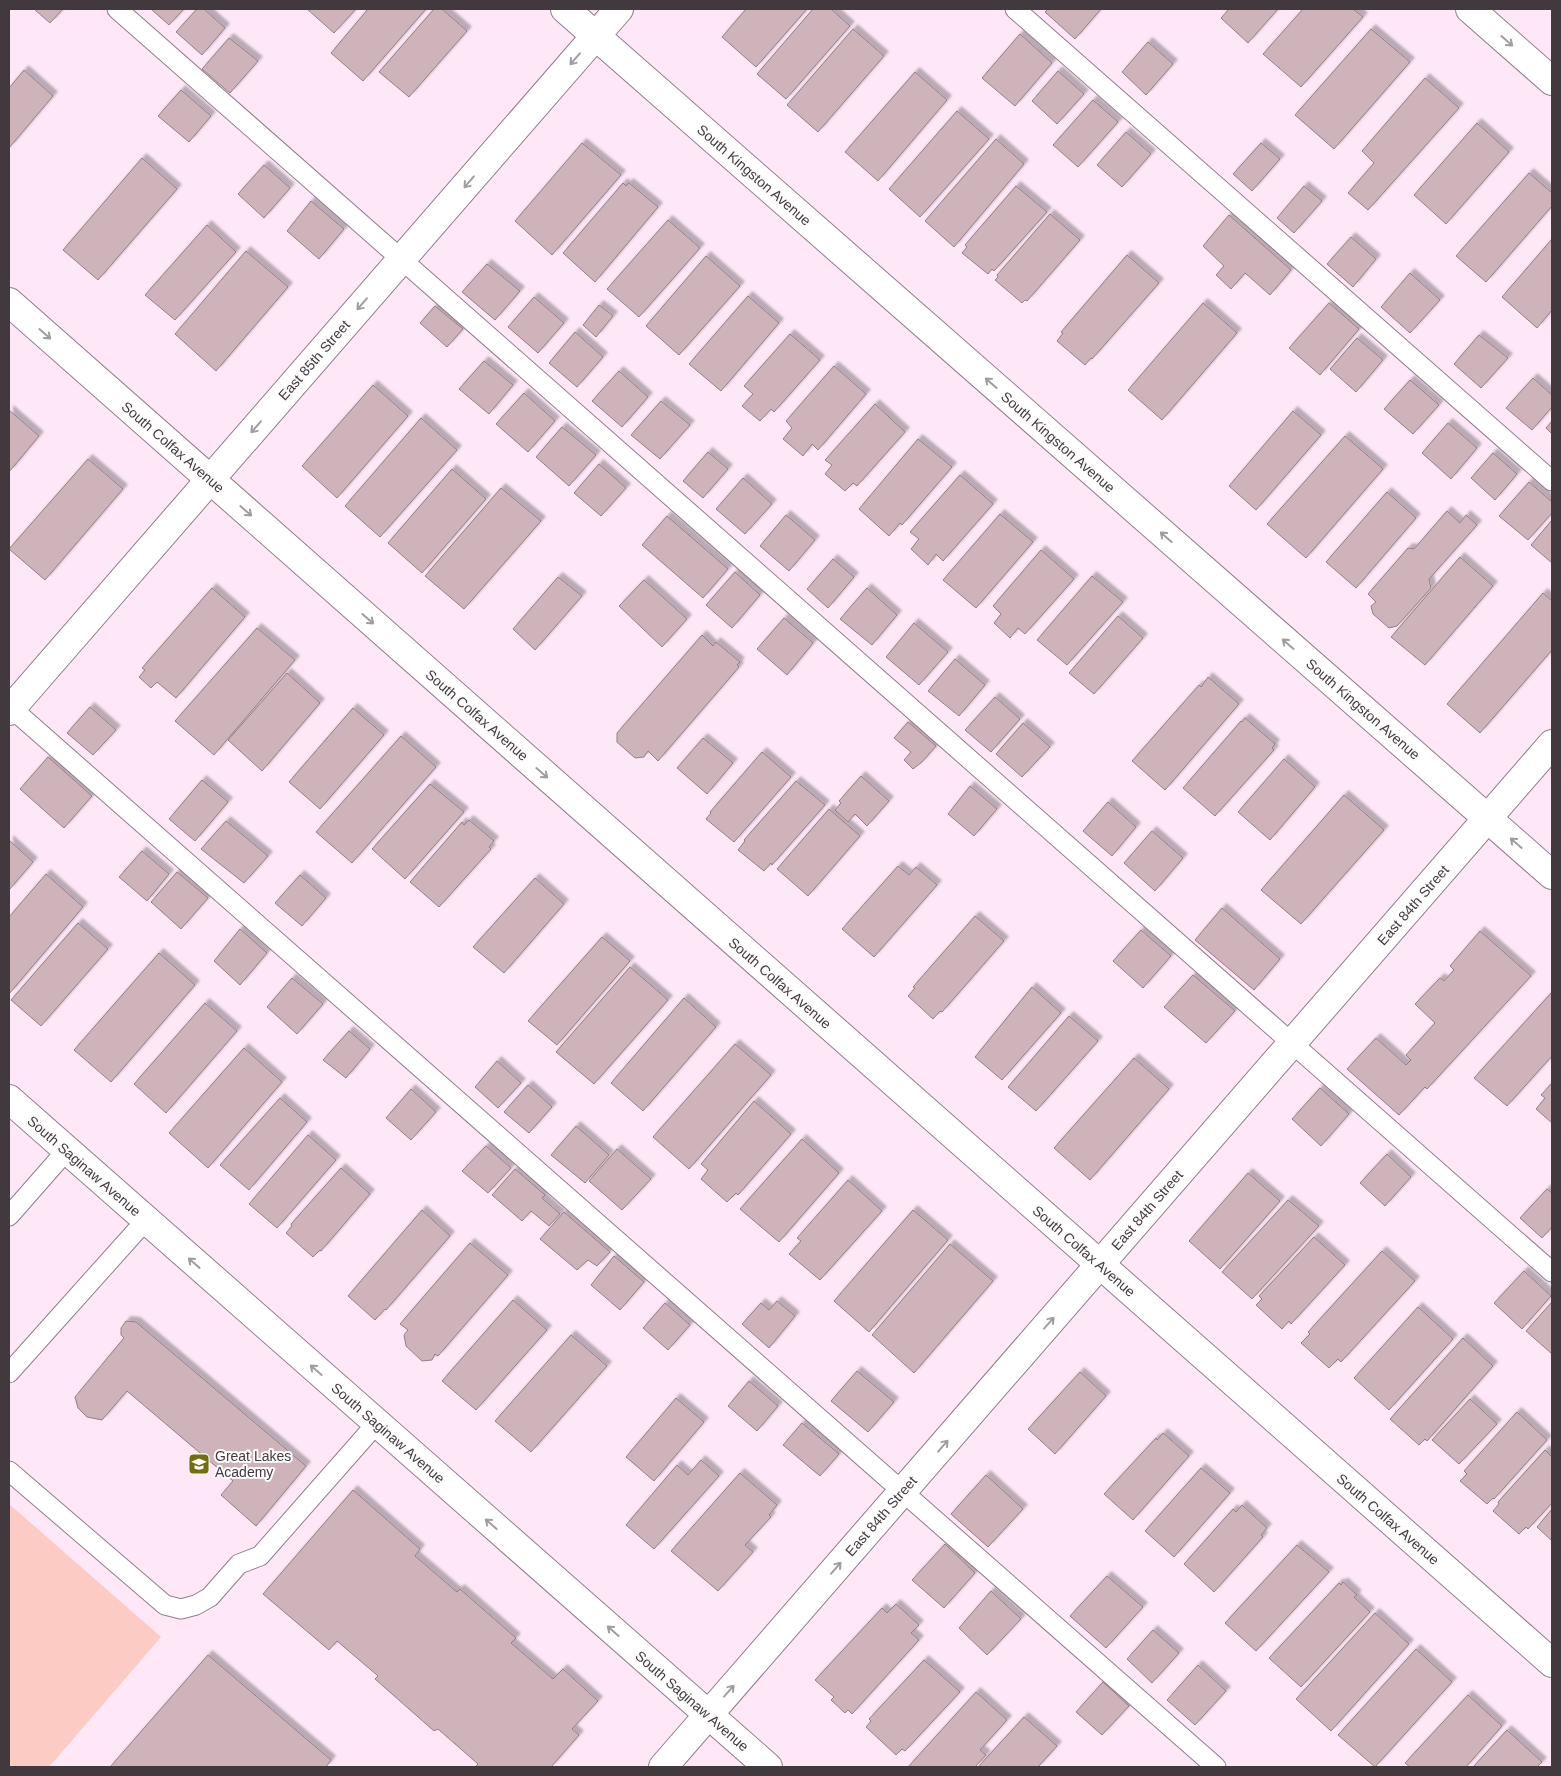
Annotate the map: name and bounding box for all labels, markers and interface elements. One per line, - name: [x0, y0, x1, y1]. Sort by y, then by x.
- one-way arrow: [1500, 35, 1513, 46]
- one-way arrow: [570, 52, 581, 65]
- street label: South Kingston Avenue: [694, 121, 814, 229]
- one-way arrow: [463, 175, 475, 188]
- one-way arrow: [357, 298, 368, 311]
- street label: East 85th Street: [275, 317, 353, 403]
- one-way arrow: [39, 329, 52, 340]
- one-way arrow: [985, 378, 998, 389]
- street label: South Kingston Avenue: [998, 388, 1118, 496]
- street label: South Colfax Avenue: [119, 398, 228, 496]
- one-way arrow: [250, 420, 261, 433]
- one-way arrow: [239, 506, 252, 517]
- one-way arrow: [1160, 532, 1173, 543]
- one-way arrow: [361, 613, 374, 625]
- one-way arrow: [1282, 638, 1295, 650]
- street label: South Kingston Avenue: [1303, 655, 1423, 763]
- street label: South Colfax Avenue: [423, 666, 532, 764]
- one-way arrow: [536, 767, 549, 778]
- one-way arrow: [1509, 838, 1522, 849]
- street label: East 84th Street: [1374, 862, 1452, 948]
- street label: South Colfax Avenue: [726, 934, 835, 1032]
- street label: South Saginaw Avenue: [24, 1113, 144, 1220]
- street label: East 84th Street: [1108, 1167, 1186, 1253]
- street label: South Colfax Avenue: [1030, 1202, 1139, 1300]
- one-way arrow: [188, 1257, 201, 1269]
- one-way arrow: [1043, 1316, 1055, 1329]
- one-way arrow: [310, 1364, 323, 1376]
- street label: South Saginaw Avenue: [328, 1380, 448, 1487]
- one-way arrow: [937, 1439, 948, 1452]
- place label: Great Lakes Academy: [215, 1448, 291, 1480]
- school or university icon: Great Lakes Academy: [187, 1452, 211, 1476]
- street label: South Colfax Avenue: [1334, 1470, 1443, 1568]
- street label: East 84th Street: [842, 1473, 920, 1559]
- one-way arrow: [485, 1518, 498, 1529]
- one-way arrow: [830, 1562, 842, 1575]
- one-way arrow: [606, 1625, 619, 1637]
- street label: South Saginaw Avenue: [632, 1648, 752, 1755]
- one-way arrow: [724, 1684, 735, 1697]

